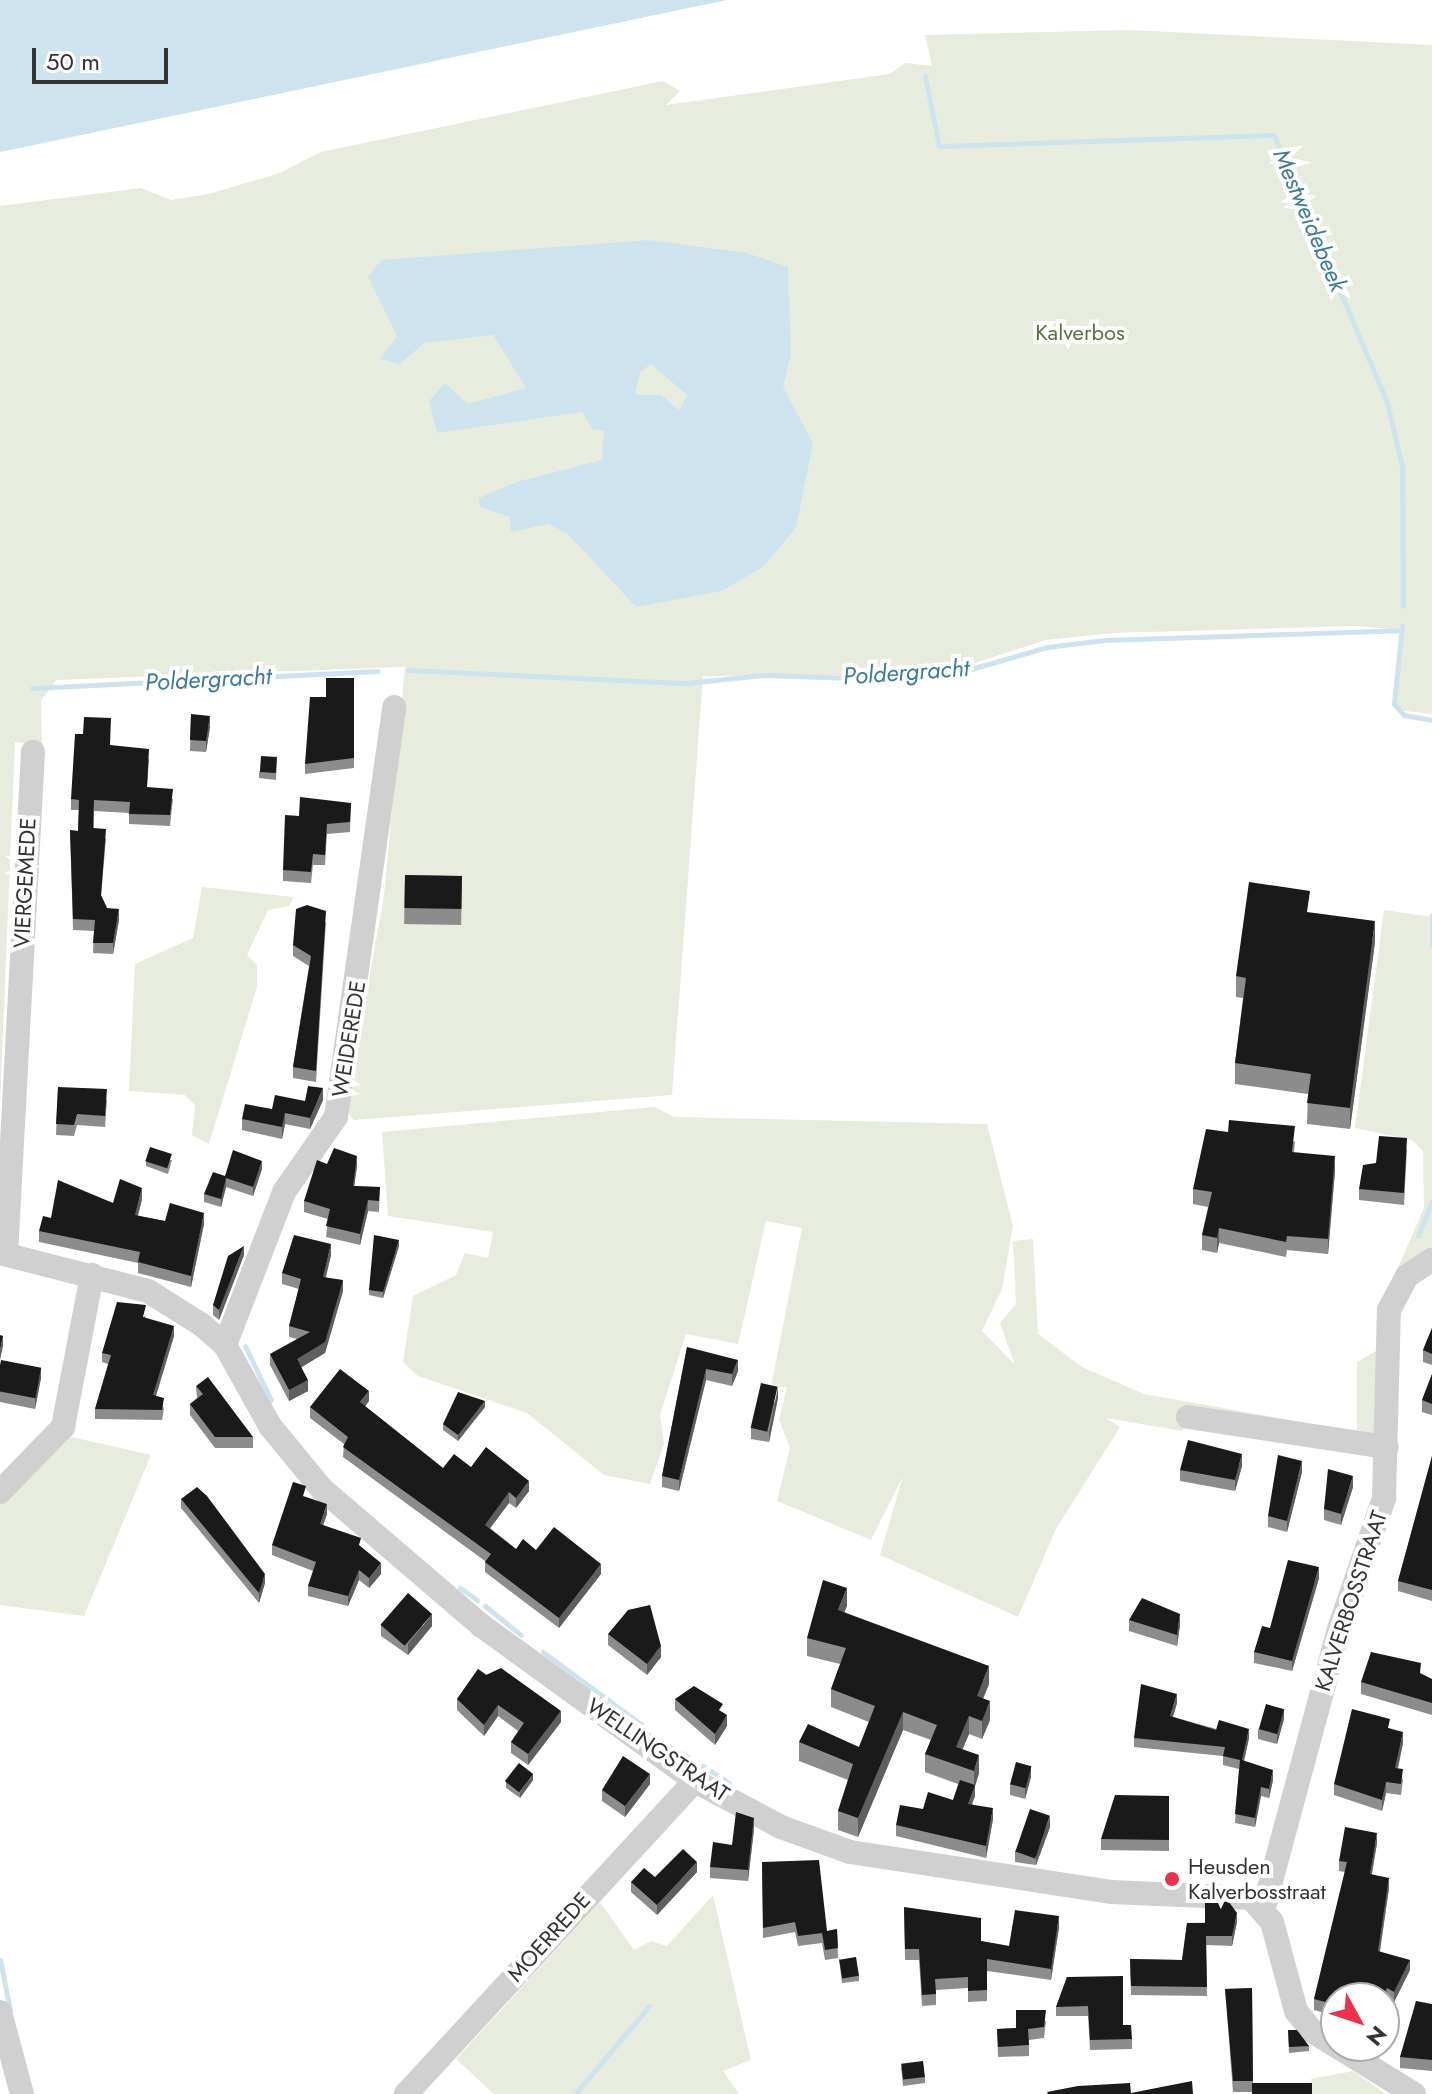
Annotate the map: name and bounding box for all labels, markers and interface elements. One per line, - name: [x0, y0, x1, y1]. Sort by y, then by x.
- scale bar: [36, 32, 172, 82]
- text: 50 m: [46, 44, 100, 79]
- water label: Mestweidebeek: [1267, 144, 1353, 296]
- park label: Kalverbos: [1035, 320, 1125, 346]
- water label: Poldergracht: [842, 653, 970, 691]
- water label: Poldergracht: [144, 661, 272, 697]
- street label: VIERGEMEDE: [8, 817, 42, 949]
- street label: WEIDEREDE: [327, 979, 371, 1099]
- street label: KALVERBOSSTRAAT: [1309, 1507, 1393, 1695]
- street label: WELLINGSTRAAT: [582, 1693, 734, 1807]
- place label: Heusden Kalverbosstraat: [1188, 1853, 1326, 1904]
- marker: Heusden Kalverbosstraat: [1163, 1870, 1181, 1888]
- street label: MOERREDE: [502, 1887, 596, 1987]
- north arrow: [1320, 1982, 1400, 2062]
- text: N: [1359, 2019, 1395, 2053]

